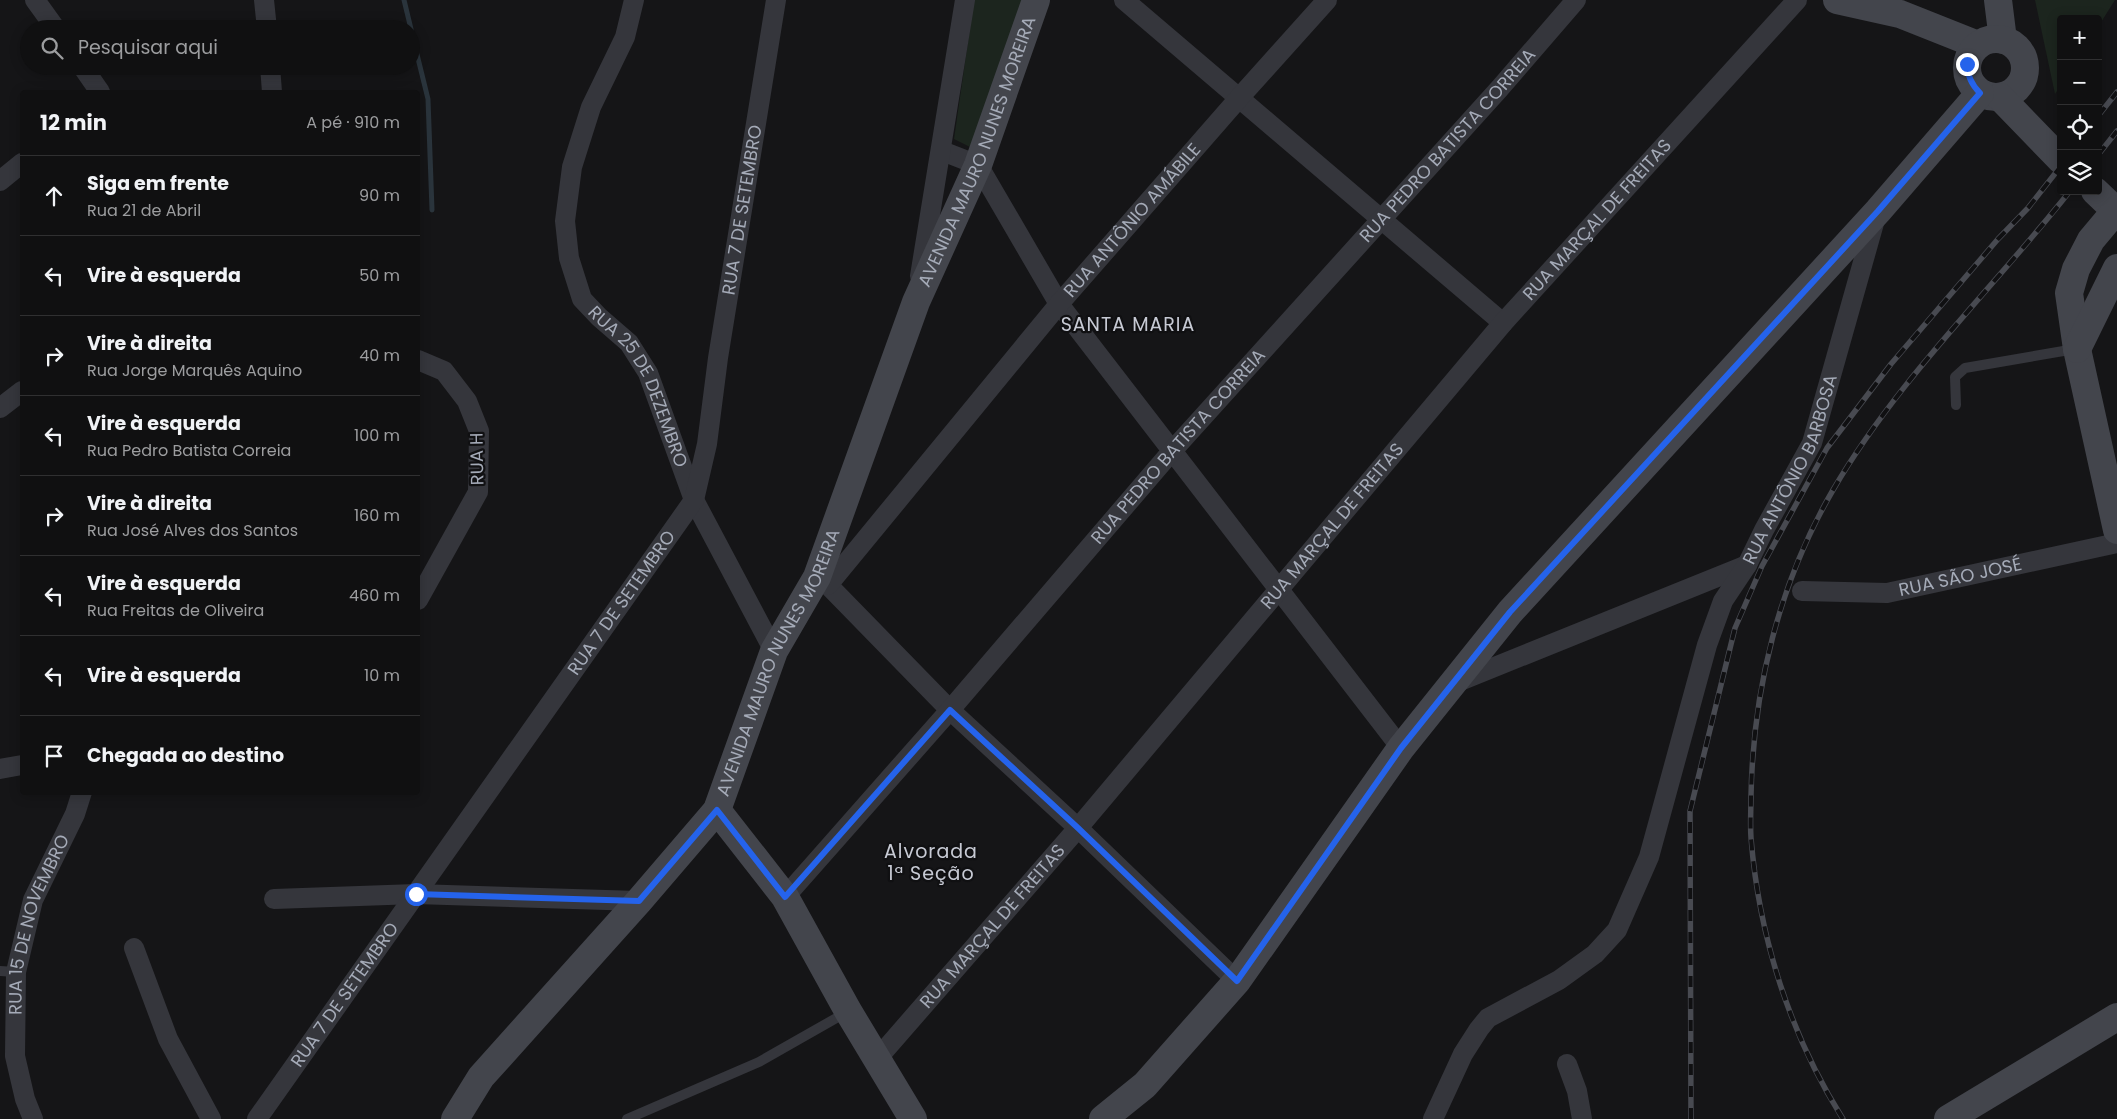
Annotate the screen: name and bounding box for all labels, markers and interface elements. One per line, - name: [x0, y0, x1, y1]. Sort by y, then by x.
- street label: AVENIDA MAURO NUNES MOREIRA: [911, 13, 1041, 291]
- map controls: [2057, 15, 2102, 195]
- button: +: [2057, 15, 2102, 60]
- search box: [20, 20, 420, 75]
- icon: search: [38, 34, 66, 62]
- text: Pesquisar aqui: [78, 34, 218, 61]
- street label: RUA PEDRO BATISTA CORREIA: [1353, 43, 1541, 248]
- route end: [1956, 53, 1979, 76]
- button: −: [2057, 60, 2102, 105]
- button: locate: [2057, 105, 2102, 150]
- text: 12 min: [40, 108, 107, 137]
- text: A pé · 910 m: [306, 111, 400, 134]
- street label: RUA 7 DE SETEMBRO: [715, 123, 768, 297]
- street label: RUA MARÇAL DE FREITAS: [1517, 133, 1677, 305]
- street label: RUA ANTÔNIO AMÁBILE: [1058, 137, 1206, 302]
- button: layers: [2057, 150, 2102, 195]
- text: Siga em frente: [87, 170, 229, 197]
- icon: ahead: [40, 182, 68, 210]
- text: 90 m: [359, 184, 400, 207]
- text: Rua 21 de Abril: [87, 199, 201, 222]
- icon: left: [40, 262, 68, 290]
- text: Vire à esquerda: [87, 262, 241, 289]
- text: 50 m: [359, 264, 400, 287]
- street label: RUA 25 DE DEZEMBRO: [583, 300, 694, 471]
- district label: SANTA MARIA: [1061, 311, 1195, 338]
- text: Vire à direita: [87, 330, 212, 357]
- icon: right: [40, 342, 68, 370]
- street label: RUA PEDRO BATISTA CORREIA: [1085, 343, 1271, 549]
- text: 40 m: [359, 344, 400, 367]
- text: Rua Jorge Marquês Aquino: [87, 359, 302, 382]
- street label: RUA ANTÔNIO BARBOSA: [1736, 372, 1843, 568]
- text: Vire à esquerda: [87, 410, 241, 437]
- icon: left: [40, 422, 68, 450]
- text: 100 m: [354, 424, 400, 447]
- street label: RUA H: [464, 433, 489, 485]
- street label: RUA MARÇAL DE FREITAS: [1255, 437, 1409, 614]
- text: Rua Pedro Batista Correia: [87, 439, 291, 462]
- text: Vire à direita: [87, 490, 212, 517]
- icon: right: [40, 502, 68, 530]
- text: 160 m: [354, 504, 400, 527]
- text: Rua José Alves dos Santos: [87, 519, 298, 542]
- street label: RUA 7 DE SETEMBRO: [561, 525, 681, 680]
- street label: AVENIDA MAURO NUNES MOREIRA: [710, 525, 845, 799]
- street label: RUA SÃO JOSÉ: [1896, 551, 2024, 602]
- text: Vire à esquerda: [87, 570, 241, 597]
- icon: left: [40, 582, 68, 610]
- text: 460 m: [349, 584, 400, 607]
- text: Rua Freitas de Oliveira: [87, 599, 264, 622]
- icon: left: [40, 662, 68, 690]
- text: Vire à esquerda: [87, 662, 241, 689]
- text: 10 m: [364, 664, 400, 687]
- icon: arrive: [40, 742, 68, 770]
- text: Chegada ao destino: [87, 742, 284, 769]
- street label: RUA 15 DE NOVEMBRO: [2, 830, 75, 1015]
- district label: Alvorada 1ª Seção: [884, 838, 978, 887]
- street label: RUA MARÇAL DE FREITAS: [914, 838, 1071, 1013]
- route start: [405, 883, 428, 906]
- street label: RUA 7 DE SETEMBRO: [284, 917, 404, 1072]

